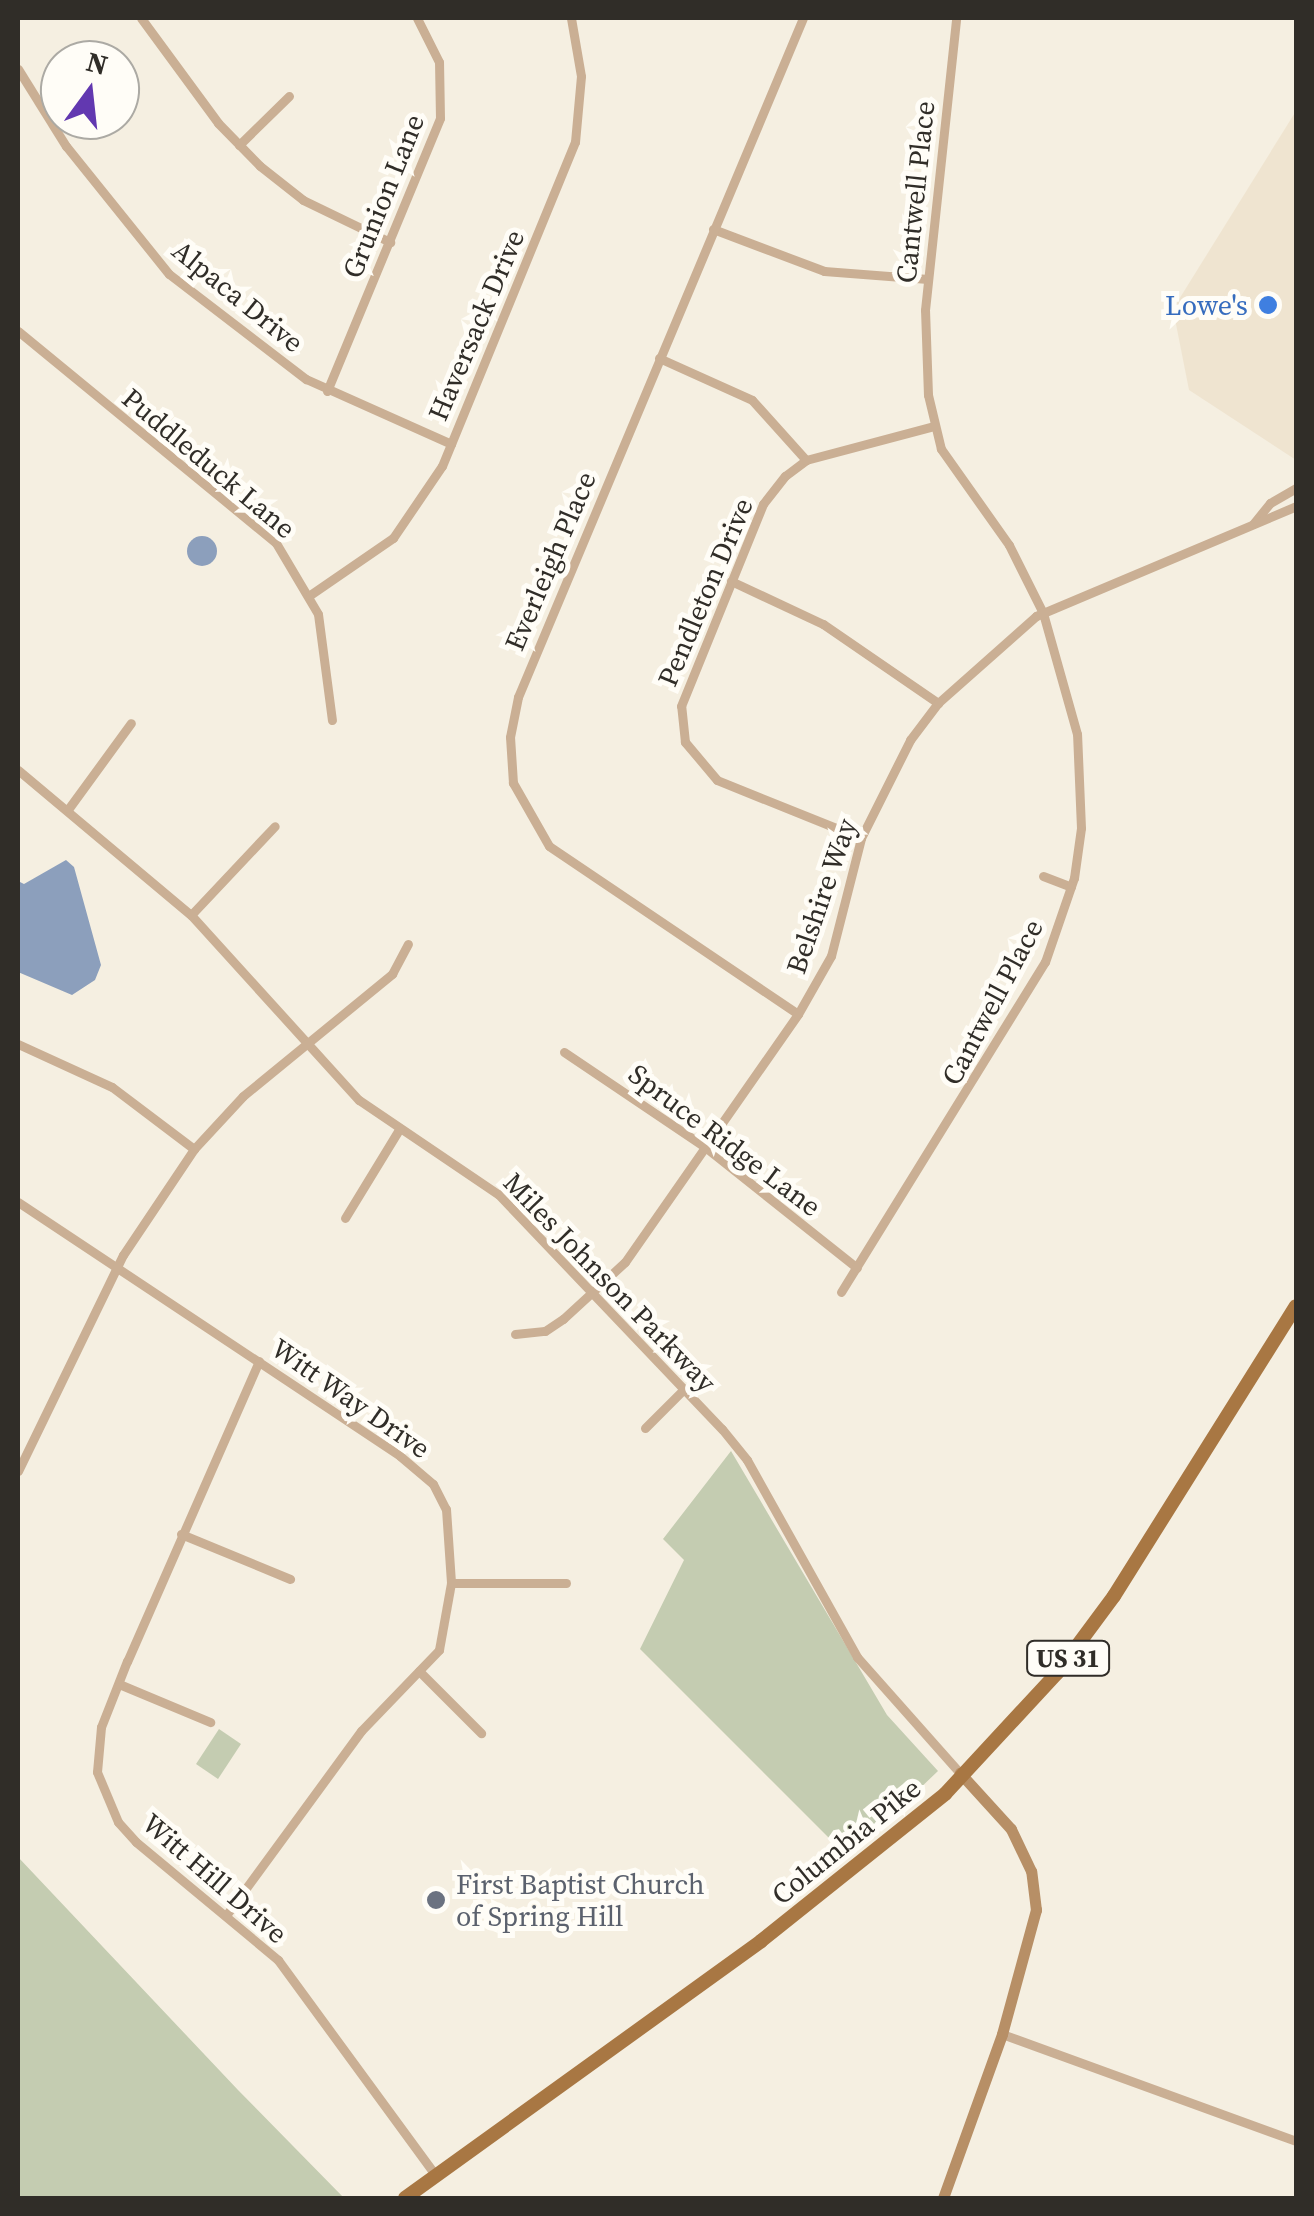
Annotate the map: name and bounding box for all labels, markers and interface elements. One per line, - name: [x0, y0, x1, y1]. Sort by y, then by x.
- north arrow: [40, 40, 140, 140]
- text: N: [82, 42, 112, 84]
- street label: Cantwell Place: [889, 99, 941, 285]
- street label: Grunion Lane: [335, 109, 431, 283]
- street label: Haversack Drive: [421, 225, 531, 425]
- street label: Alpaca Drive: [166, 233, 310, 359]
- place label: Lowe's: [1165, 288, 1248, 322]
- marker: Lowe's: [1257, 294, 1279, 316]
- street label: Puddleduck Lane: [116, 381, 302, 545]
- street label: Everleigh Place: [497, 467, 603, 655]
- street label: Pendleton Drive: [650, 493, 760, 691]
- street label: Belshire Way: [779, 814, 863, 978]
- street label: Cantwell Place: [934, 913, 1050, 1091]
- street label: Spruce Ridge Lane: [622, 1057, 828, 1223]
- street label: Miles Johnson Parkway: [497, 1166, 723, 1398]
- street label: Witt Way Drive: [265, 1331, 437, 1465]
- road number: US 31: [1026, 1638, 1110, 1678]
- street label: Columbia Pike: [765, 1771, 927, 1911]
- street label: Witt Hill Drive: [136, 1806, 294, 1950]
- place label: First Baptist Church of Spring Hill: [456, 1867, 705, 1933]
- marker: First Baptist Church of Spring Hill: [425, 1889, 447, 1911]

